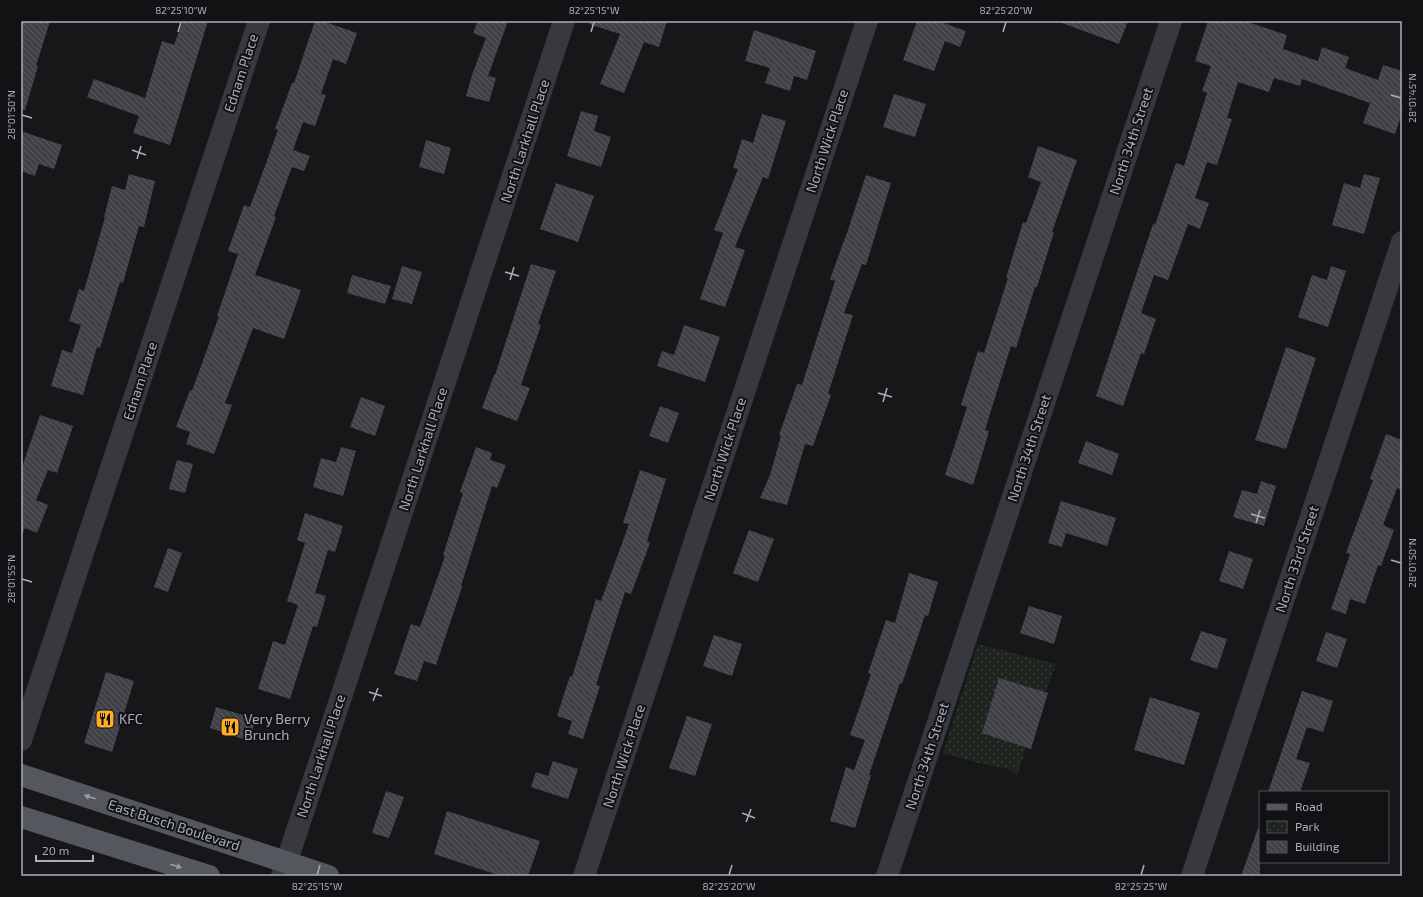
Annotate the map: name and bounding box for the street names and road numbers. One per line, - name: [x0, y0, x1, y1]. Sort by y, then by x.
- street label: Ednam Place: [220, 31, 261, 114]
- street label: North Larkhall Place: [497, 77, 553, 205]
- street label: North 34th Street: [1105, 85, 1156, 197]
- street label: North Wick Place: [802, 87, 851, 195]
- street label: Ednam Place: [119, 339, 160, 422]
- street label: North Larkhall Place: [395, 385, 451, 513]
- street label: North 34th Street: [1003, 392, 1054, 504]
- street label: North Wick Place: [700, 395, 749, 503]
- street label: North 33rd Street: [1271, 503, 1322, 614]
- street label: North Larkhall Place: [293, 692, 349, 820]
- street label: North 34th Street: [901, 700, 952, 812]
- street label: North Wick Place: [599, 702, 648, 810]
- street label: East Busch Boulevard: [106, 795, 242, 854]

